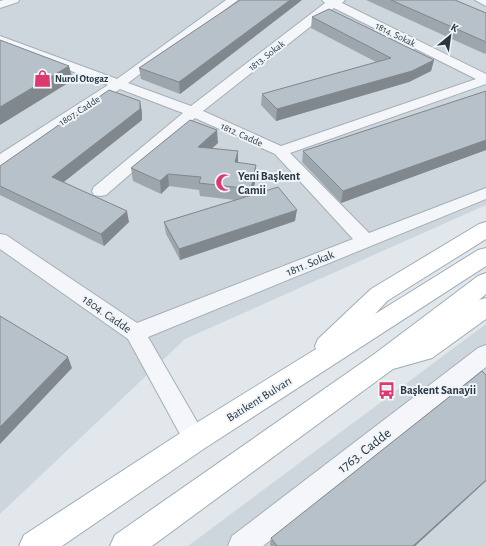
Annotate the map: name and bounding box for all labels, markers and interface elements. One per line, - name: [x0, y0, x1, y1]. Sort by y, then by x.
- north arrow: [430, 16, 470, 56]
- street label: 1814. Sokak: [374, 21, 418, 49]
- text: K: [449, 21, 461, 34]
- street label: 1813. Sokak: [247, 38, 287, 73]
- shop icon: Nurol Otogaz: [32, 68, 52, 88]
- place label: Nurol Otogaz: [55, 74, 108, 84]
- street label: 1807. Cadde: [57, 94, 102, 128]
- street label: 1812. Cadde: [219, 121, 264, 149]
- place label: Yeni Başkent Camii: [238, 170, 300, 196]
- mosque icon: Yeni Başkent Camii: [215, 173, 235, 193]
- street label: 1811. Sokak: [284, 248, 336, 278]
- street label: 1804. Cadde: [80, 293, 134, 335]
- street label: Batıkent Bulvarı: [224, 374, 294, 424]
- bus stop icon: Başkent Sanayii: [377, 380, 397, 400]
- place label: Başkent Sanayii: [400, 384, 476, 397]
- street label: 1763. Cadde: [335, 426, 394, 476]

